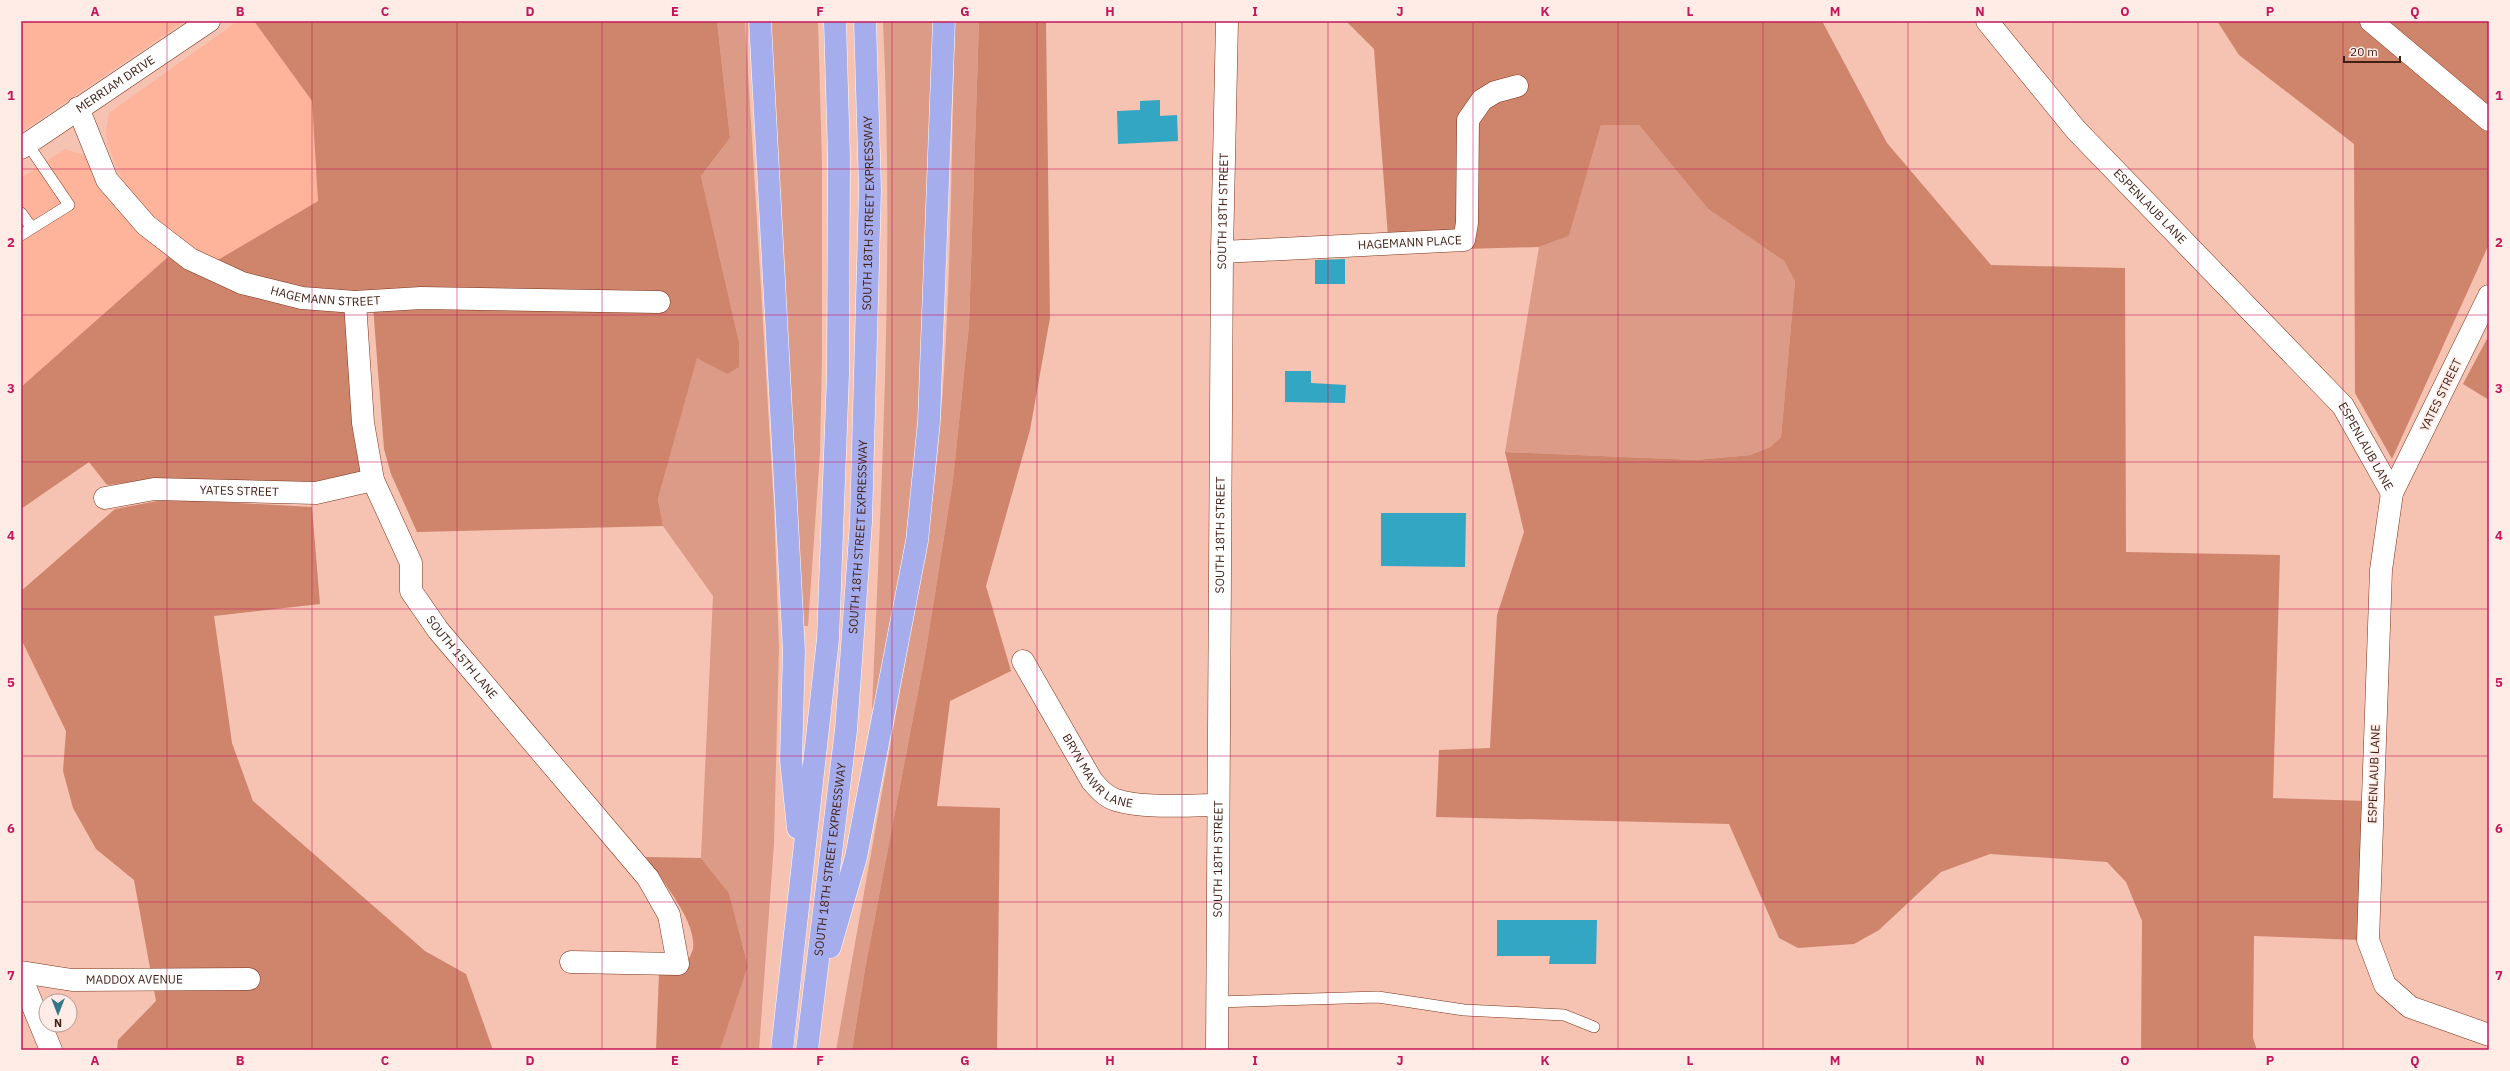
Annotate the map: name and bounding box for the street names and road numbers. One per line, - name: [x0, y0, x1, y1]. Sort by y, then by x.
- street label: MERRIAM DRIVE: [73, 52, 158, 116]
- street label: SOUTH 18TH STREET EXPRESSWAY: [859, 116, 877, 310]
- street label: SOUTH 18TH STREET: [1214, 152, 1231, 269]
- street label: ESPENLAUB LANE: [2111, 165, 2190, 247]
- street label: HAGEMANN PLACE: [1357, 232, 1462, 252]
- street label: HAGEMANN STREET: [269, 282, 381, 309]
- street label: YATES STREET: [2416, 356, 2465, 434]
- street label: ESPENLAUB LANE: [2335, 399, 2397, 493]
- street label: SOUTH 18TH STREET EXPRESSWAY: [845, 439, 870, 634]
- street label: SOUTH 18TH STREET: [1212, 476, 1228, 593]
- street label: YATES STREET: [199, 482, 279, 499]
- street label: SOUTH 15TH LANE: [423, 612, 501, 702]
- street label: ESPENLAUB LANE: [2364, 724, 2383, 824]
- street label: BRYN MAWR LANE: [1059, 731, 1134, 811]
- street label: SOUTH 18TH STREET EXPRESSWAY: [811, 762, 849, 957]
- street label: SOUTH 18TH STREET: [1210, 800, 1226, 917]
- street label: MADDOX AVENUE: [86, 971, 183, 987]

